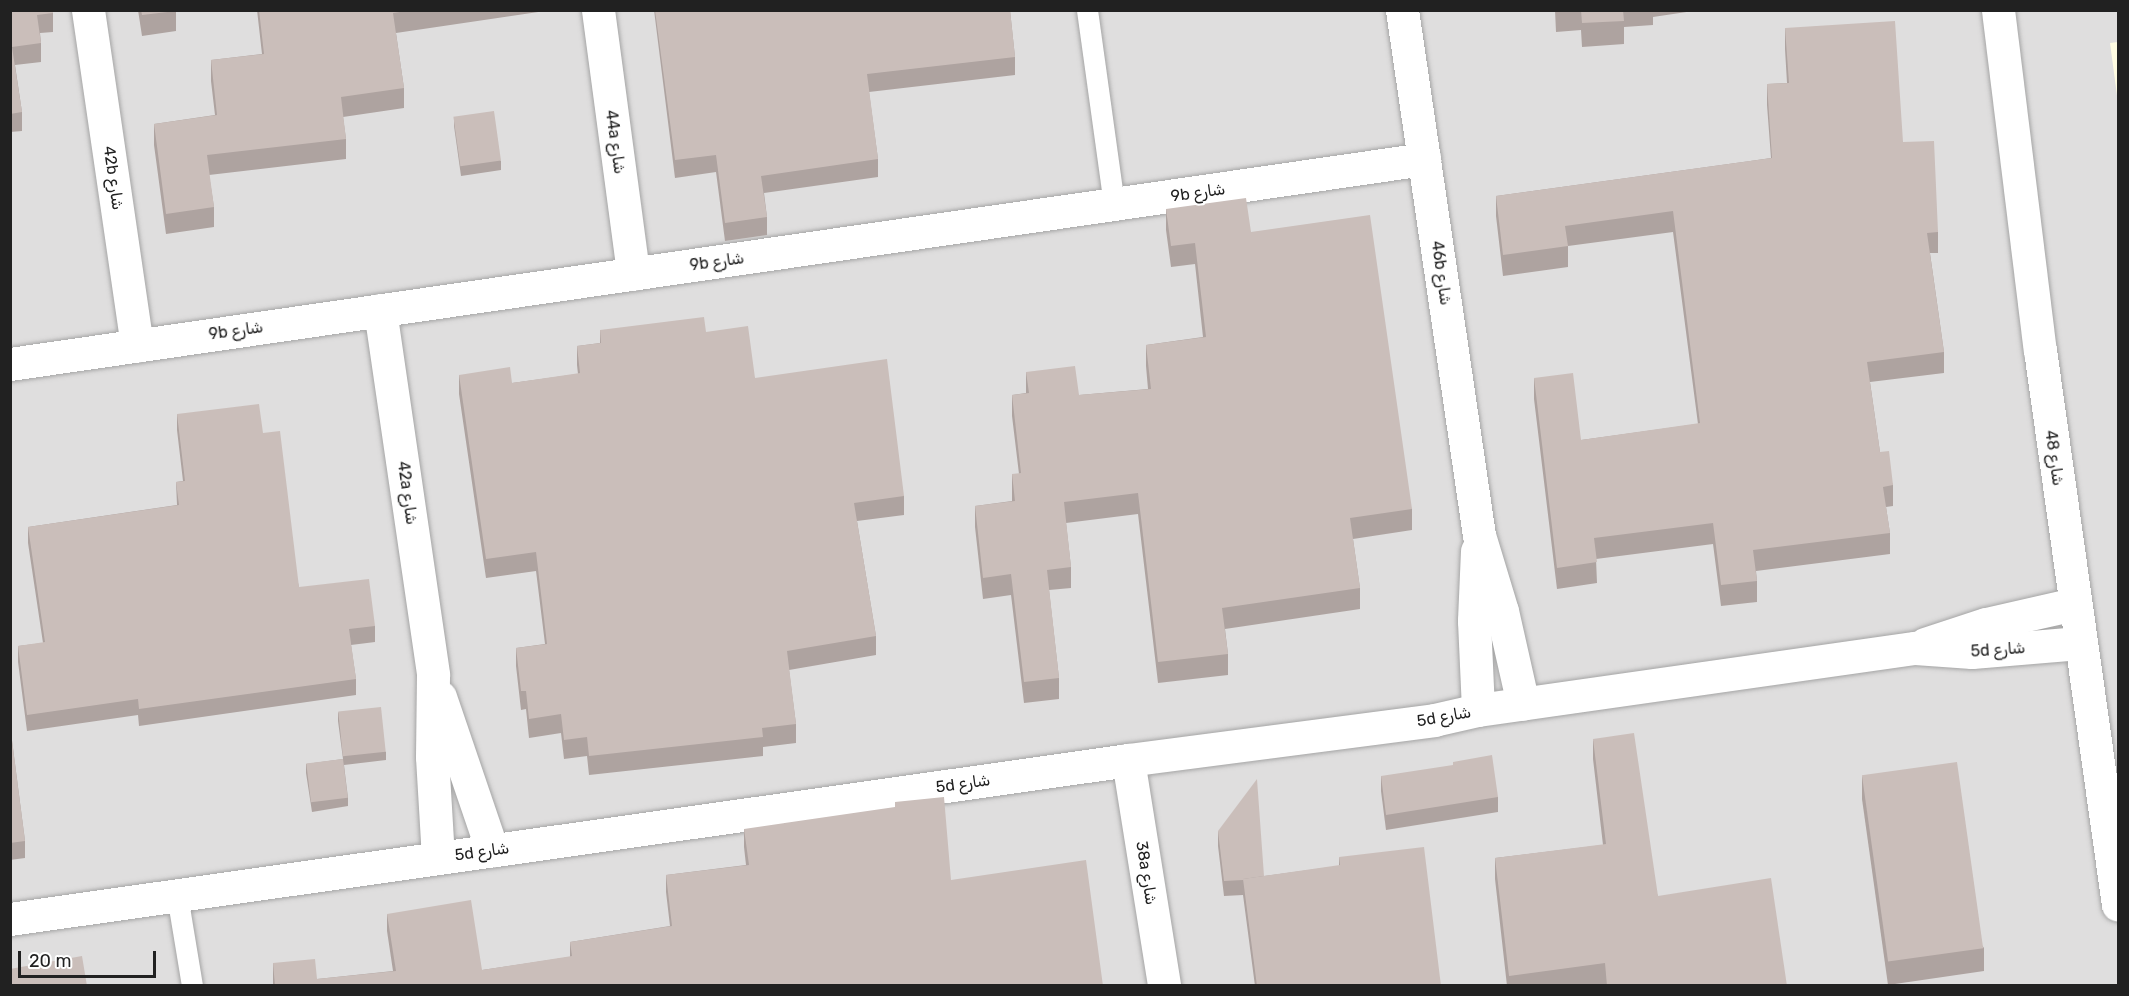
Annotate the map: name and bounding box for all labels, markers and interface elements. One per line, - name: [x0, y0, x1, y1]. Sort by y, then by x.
- street label: 44a شارع: [601, 109, 629, 175]
- street label: 42b شارع: [99, 145, 127, 211]
- street label: 9b شارع: [1170, 180, 1226, 206]
- street label: 46b شارع: [1427, 240, 1455, 306]
- street label: 9b شارع: [689, 249, 745, 275]
- street label: 9b شارع: [208, 318, 264, 344]
- street label: شارع 48: [2041, 429, 2067, 487]
- street label: 42a شارع: [393, 460, 421, 526]
- street label: 5d شارع: [1970, 639, 2026, 661]
- street label: 5d شارع: [1415, 703, 1473, 731]
- street label: 5d شارع: [935, 771, 991, 797]
- street label: 5d شارع: [454, 839, 510, 865]
- street label: 38a شارع: [1131, 840, 1161, 906]
- scale bar: [21, 939, 159, 977]
- text: 20 m: [29, 950, 71, 972]

